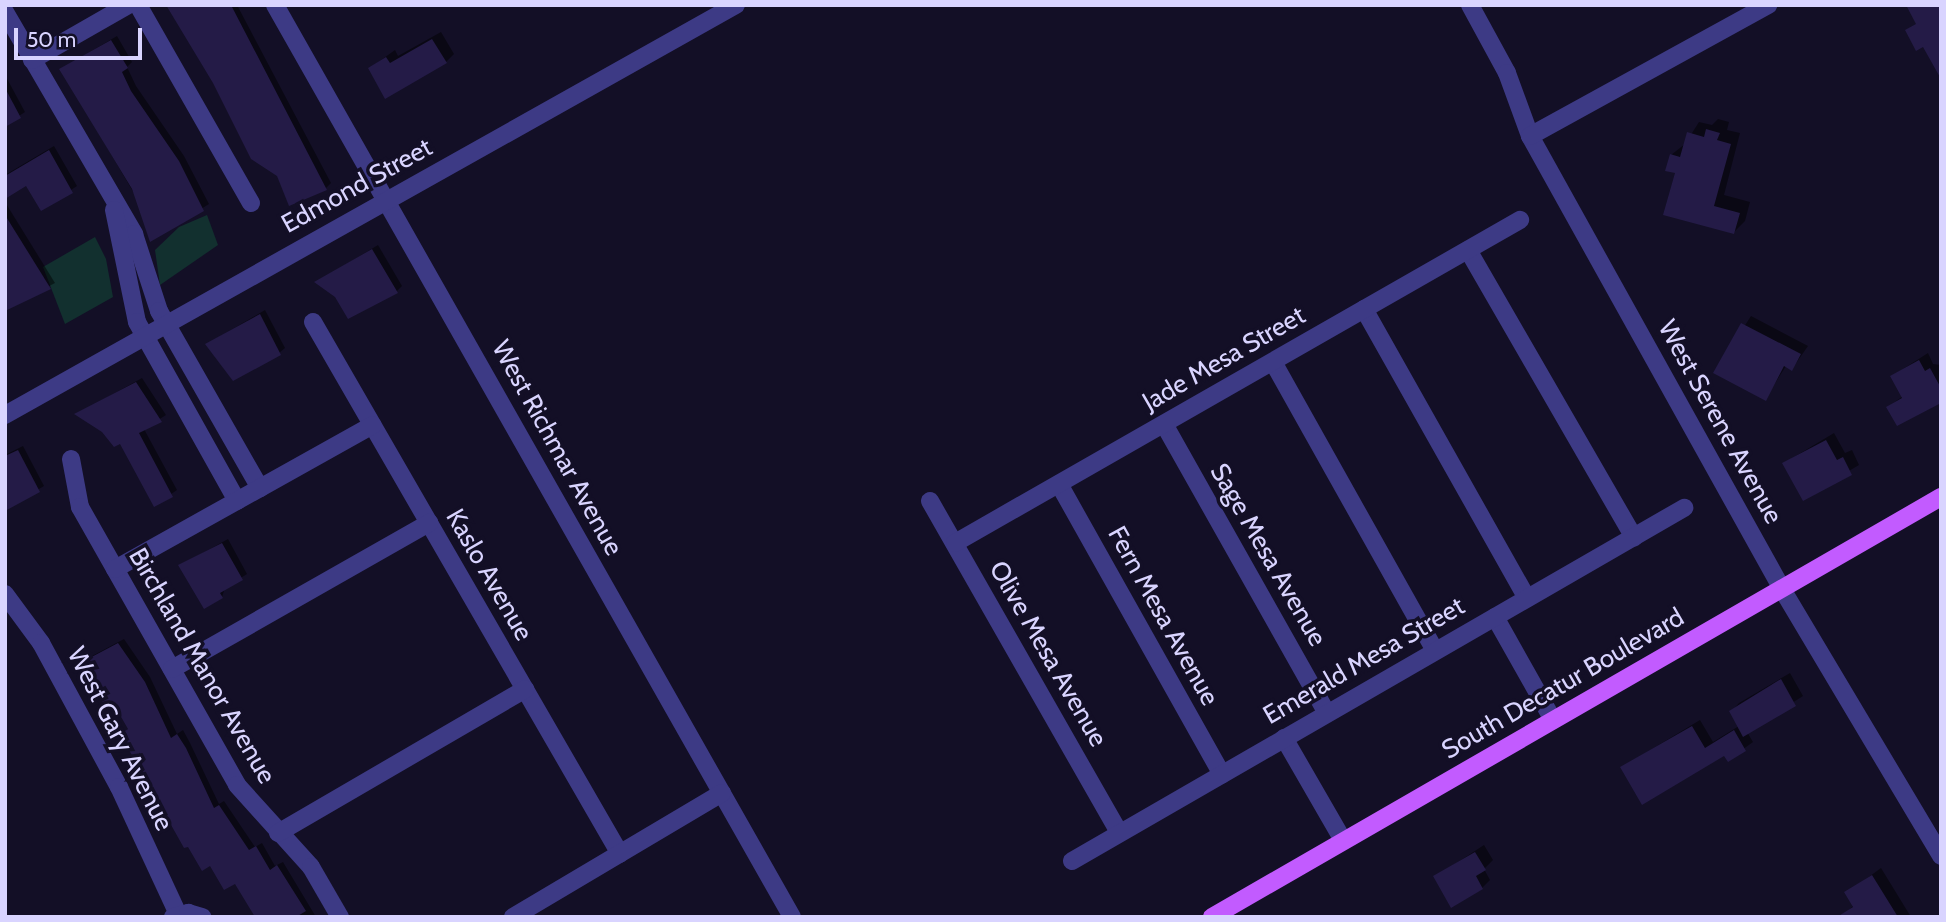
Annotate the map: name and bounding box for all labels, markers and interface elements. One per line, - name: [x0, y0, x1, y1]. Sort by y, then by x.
- scale bar: [18, 14, 145, 58]
- text: 50 m: [27, 27, 76, 52]
- street label: Edmond Street: [276, 132, 438, 240]
- street label: Jade Mesa Street: [1137, 300, 1311, 418]
- street label: West Serene Avenue: [1651, 315, 1789, 529]
- street label: West Richmar Avenue: [485, 335, 629, 561]
- street label: Sage Mesa Avenue: [1203, 458, 1333, 652]
- street label: Kaslo Avenue: [439, 504, 539, 646]
- street label: Fern Mesa Avenue: [1101, 521, 1225, 711]
- street label: Birchland Manor Avenue: [122, 543, 282, 789]
- street label: Olive Mesa Avenue: [982, 556, 1114, 752]
- street label: Emerald Mesa Street: [1258, 591, 1470, 731]
- street label: South Decatur Boulevard: [1436, 602, 1690, 766]
- street label: West Gary Avenue: [60, 642, 180, 836]

